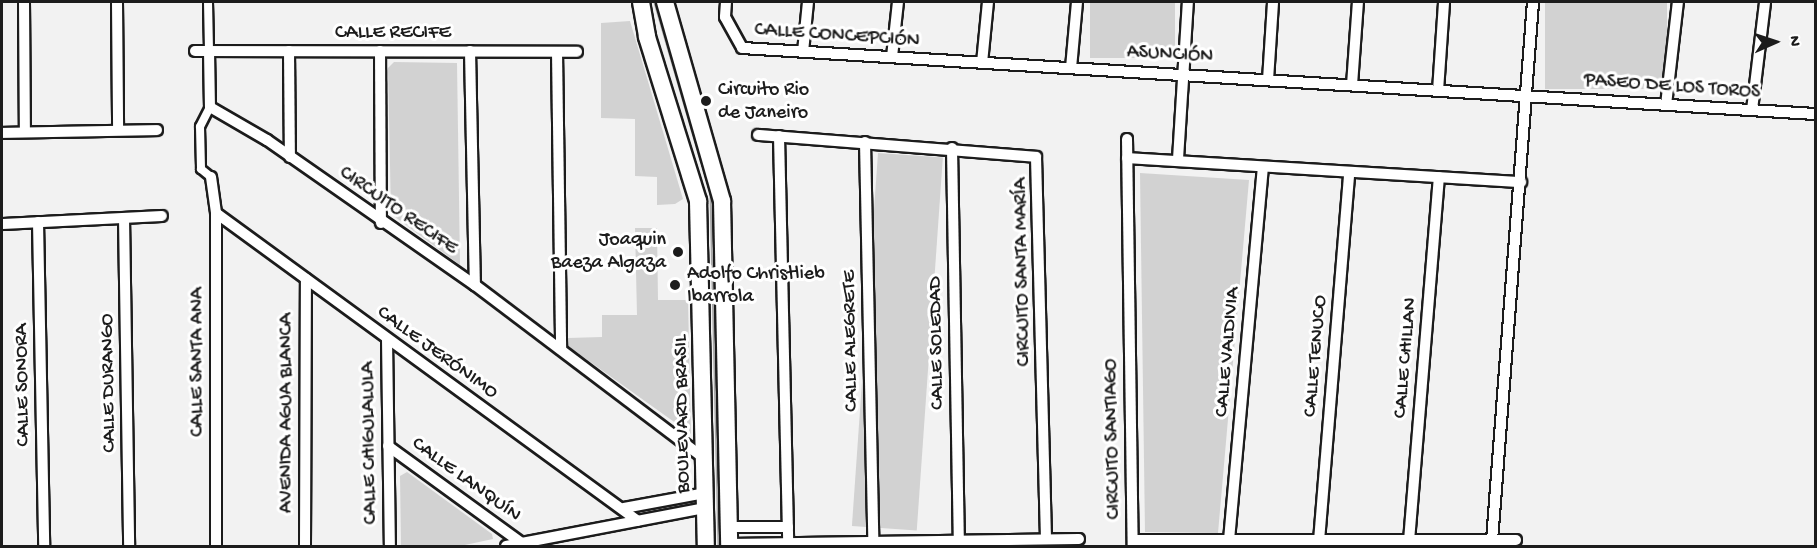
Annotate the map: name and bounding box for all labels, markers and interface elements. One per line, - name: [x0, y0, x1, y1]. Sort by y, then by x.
- north arrow: [1745, 12, 1805, 72]
- street label: CALLE CONCEPCIÓN: [754, 18, 920, 54]
- street label: CALLE RECIFE: [335, 21, 451, 45]
- text: N: [1784, 35, 1803, 47]
- street label: ASUNCIÓN: [1126, 41, 1214, 69]
- street label: PASEO DE LOS TOROS: [1583, 69, 1761, 105]
- place label: Circuito Rio de Janeiro: [718, 78, 809, 125]
- marker: Circuito Rio de Janeiro: [699, 94, 713, 108]
- street label: CIRCUITO RECIFE: [334, 161, 462, 261]
- street label: CIRCUITO SANTA MARÍA: [1009, 177, 1037, 367]
- place label: Joaquin Baeza Algaza: [551, 228, 666, 275]
- marker: Joaquin Baeza Algaza: [671, 245, 685, 259]
- place label: Adolfo Christlieb Ibarrola: [687, 262, 825, 309]
- street label: CALLE ALEGRETE: [838, 270, 864, 412]
- street label: CALLE SOLEDAD: [924, 276, 950, 410]
- marker: Adolfo Christlieb Ibarrola: [668, 278, 682, 292]
- street label: CALLE VALDIVIA: [1210, 286, 1246, 418]
- street label: CALLE SANTA ANA: [186, 287, 210, 437]
- street label: CALLE TENUCO: [1299, 294, 1333, 418]
- street label: CALLE CHILLAN: [1389, 297, 1423, 419]
- street label: CALLE JERÓNIMO: [372, 301, 502, 405]
- street label: CALLE DURANGO: [96, 313, 122, 453]
- street label: AVENIDA AGUA BLANCA: [275, 313, 299, 513]
- street label: CALLE SONORA: [10, 323, 36, 447]
- street label: BOULEVARD BRASIL: [670, 334, 696, 494]
- street label: CIRCUITO SANTIAGO: [1100, 358, 1126, 520]
- street label: CALLE CHIGULALULA: [357, 361, 383, 525]
- street label: CALLE LANQUÍN: [407, 432, 525, 528]

